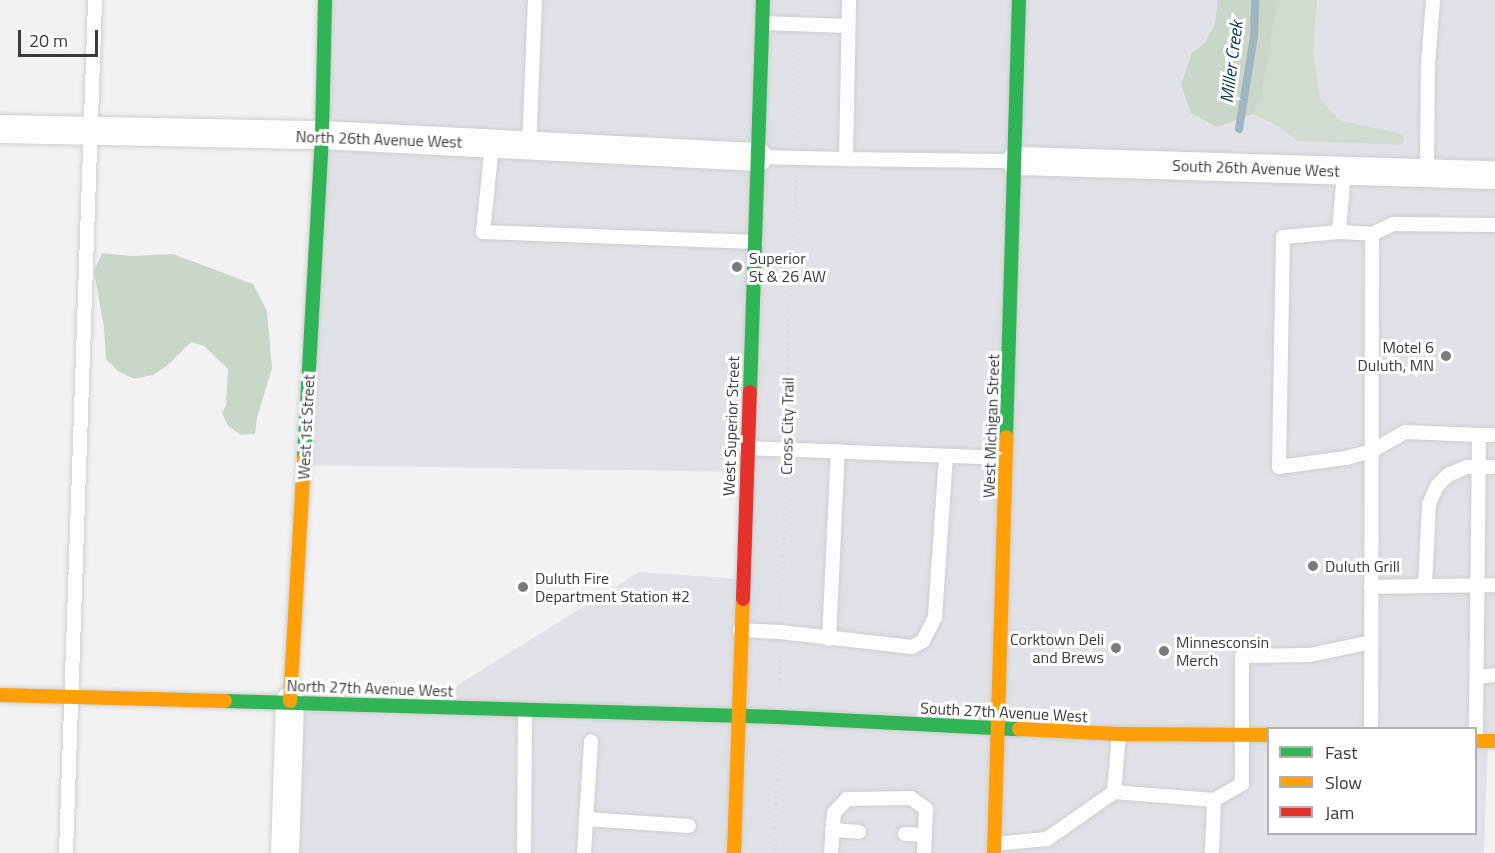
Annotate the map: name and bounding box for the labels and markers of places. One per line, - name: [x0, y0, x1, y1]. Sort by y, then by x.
- place label: Superior St & 26 AW: [749, 248, 826, 286]
- marker: Superior St & 26 AW: [730, 260, 744, 274]
- place label: Motel 6 Duluth, MN: [1357, 337, 1434, 375]
- marker: Motel 6 Duluth, MN: [1439, 349, 1453, 363]
- place label: Duluth Grill: [1325, 556, 1400, 576]
- marker: Duluth Grill: [1306, 559, 1320, 573]
- place label: Duluth Fire Department Station #2: [535, 568, 690, 606]
- marker: Duluth Fire Department Station #2: [516, 580, 530, 594]
- place label: Corktown Deli and Brews: [1010, 629, 1104, 667]
- place label: Minnesconsin Merch: [1176, 632, 1269, 670]
- marker: Corktown Deli and Brews: [1109, 641, 1123, 655]
- marker: Minnesconsin Merch: [1157, 644, 1171, 658]

